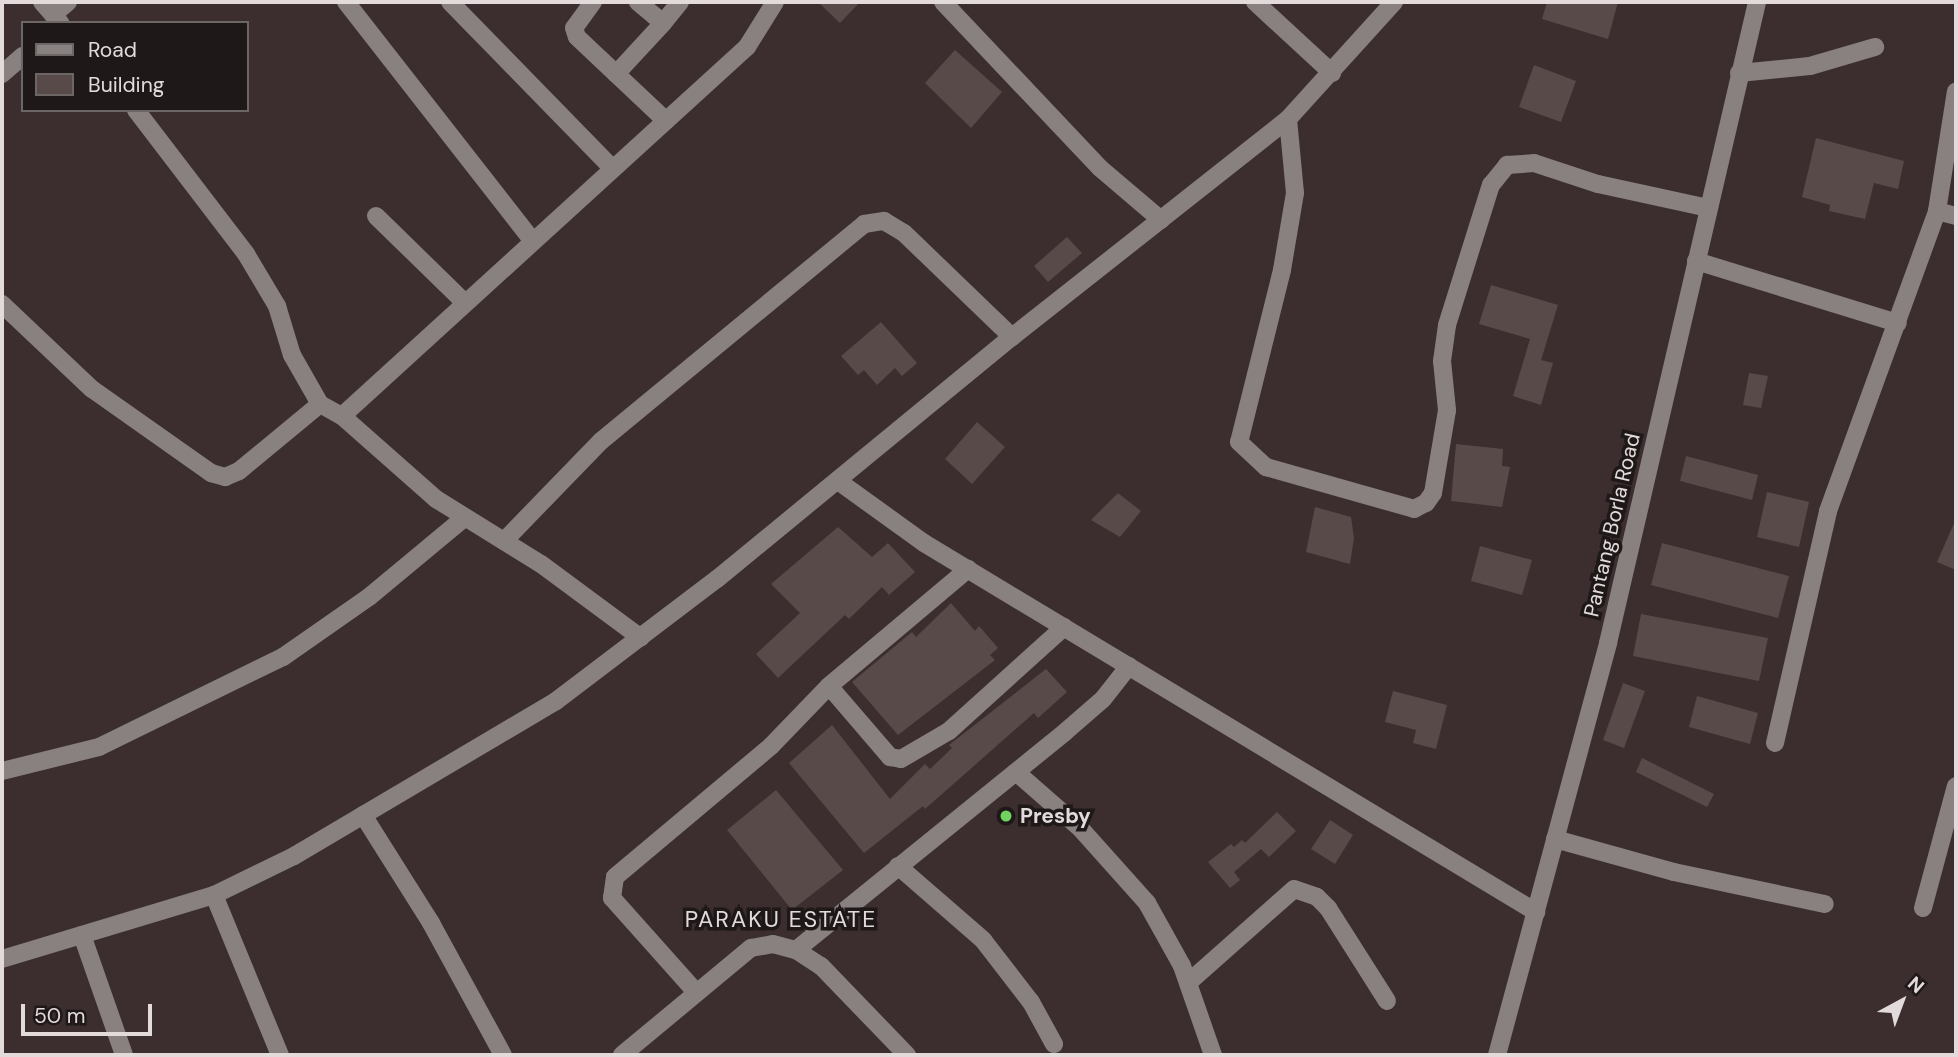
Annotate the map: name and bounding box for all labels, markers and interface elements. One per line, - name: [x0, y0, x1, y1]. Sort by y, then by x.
- legend: [21, 21, 248, 112]
- text: Road: [88, 36, 137, 64]
- text: Building: [88, 71, 164, 99]
- street label: Pantang Borla Road: [1579, 431, 1645, 619]
- place label: Presby: [1020, 803, 1091, 829]
- marker: Presby: [998, 808, 1014, 824]
- district label: PARAKU ESTATE: [686, 905, 876, 933]
- north arrow: [1867, 966, 1937, 1036]
- text: N: [1903, 971, 1930, 999]
- scale bar: [24, 990, 156, 1034]
- text: 50 m: [34, 1002, 85, 1030]

